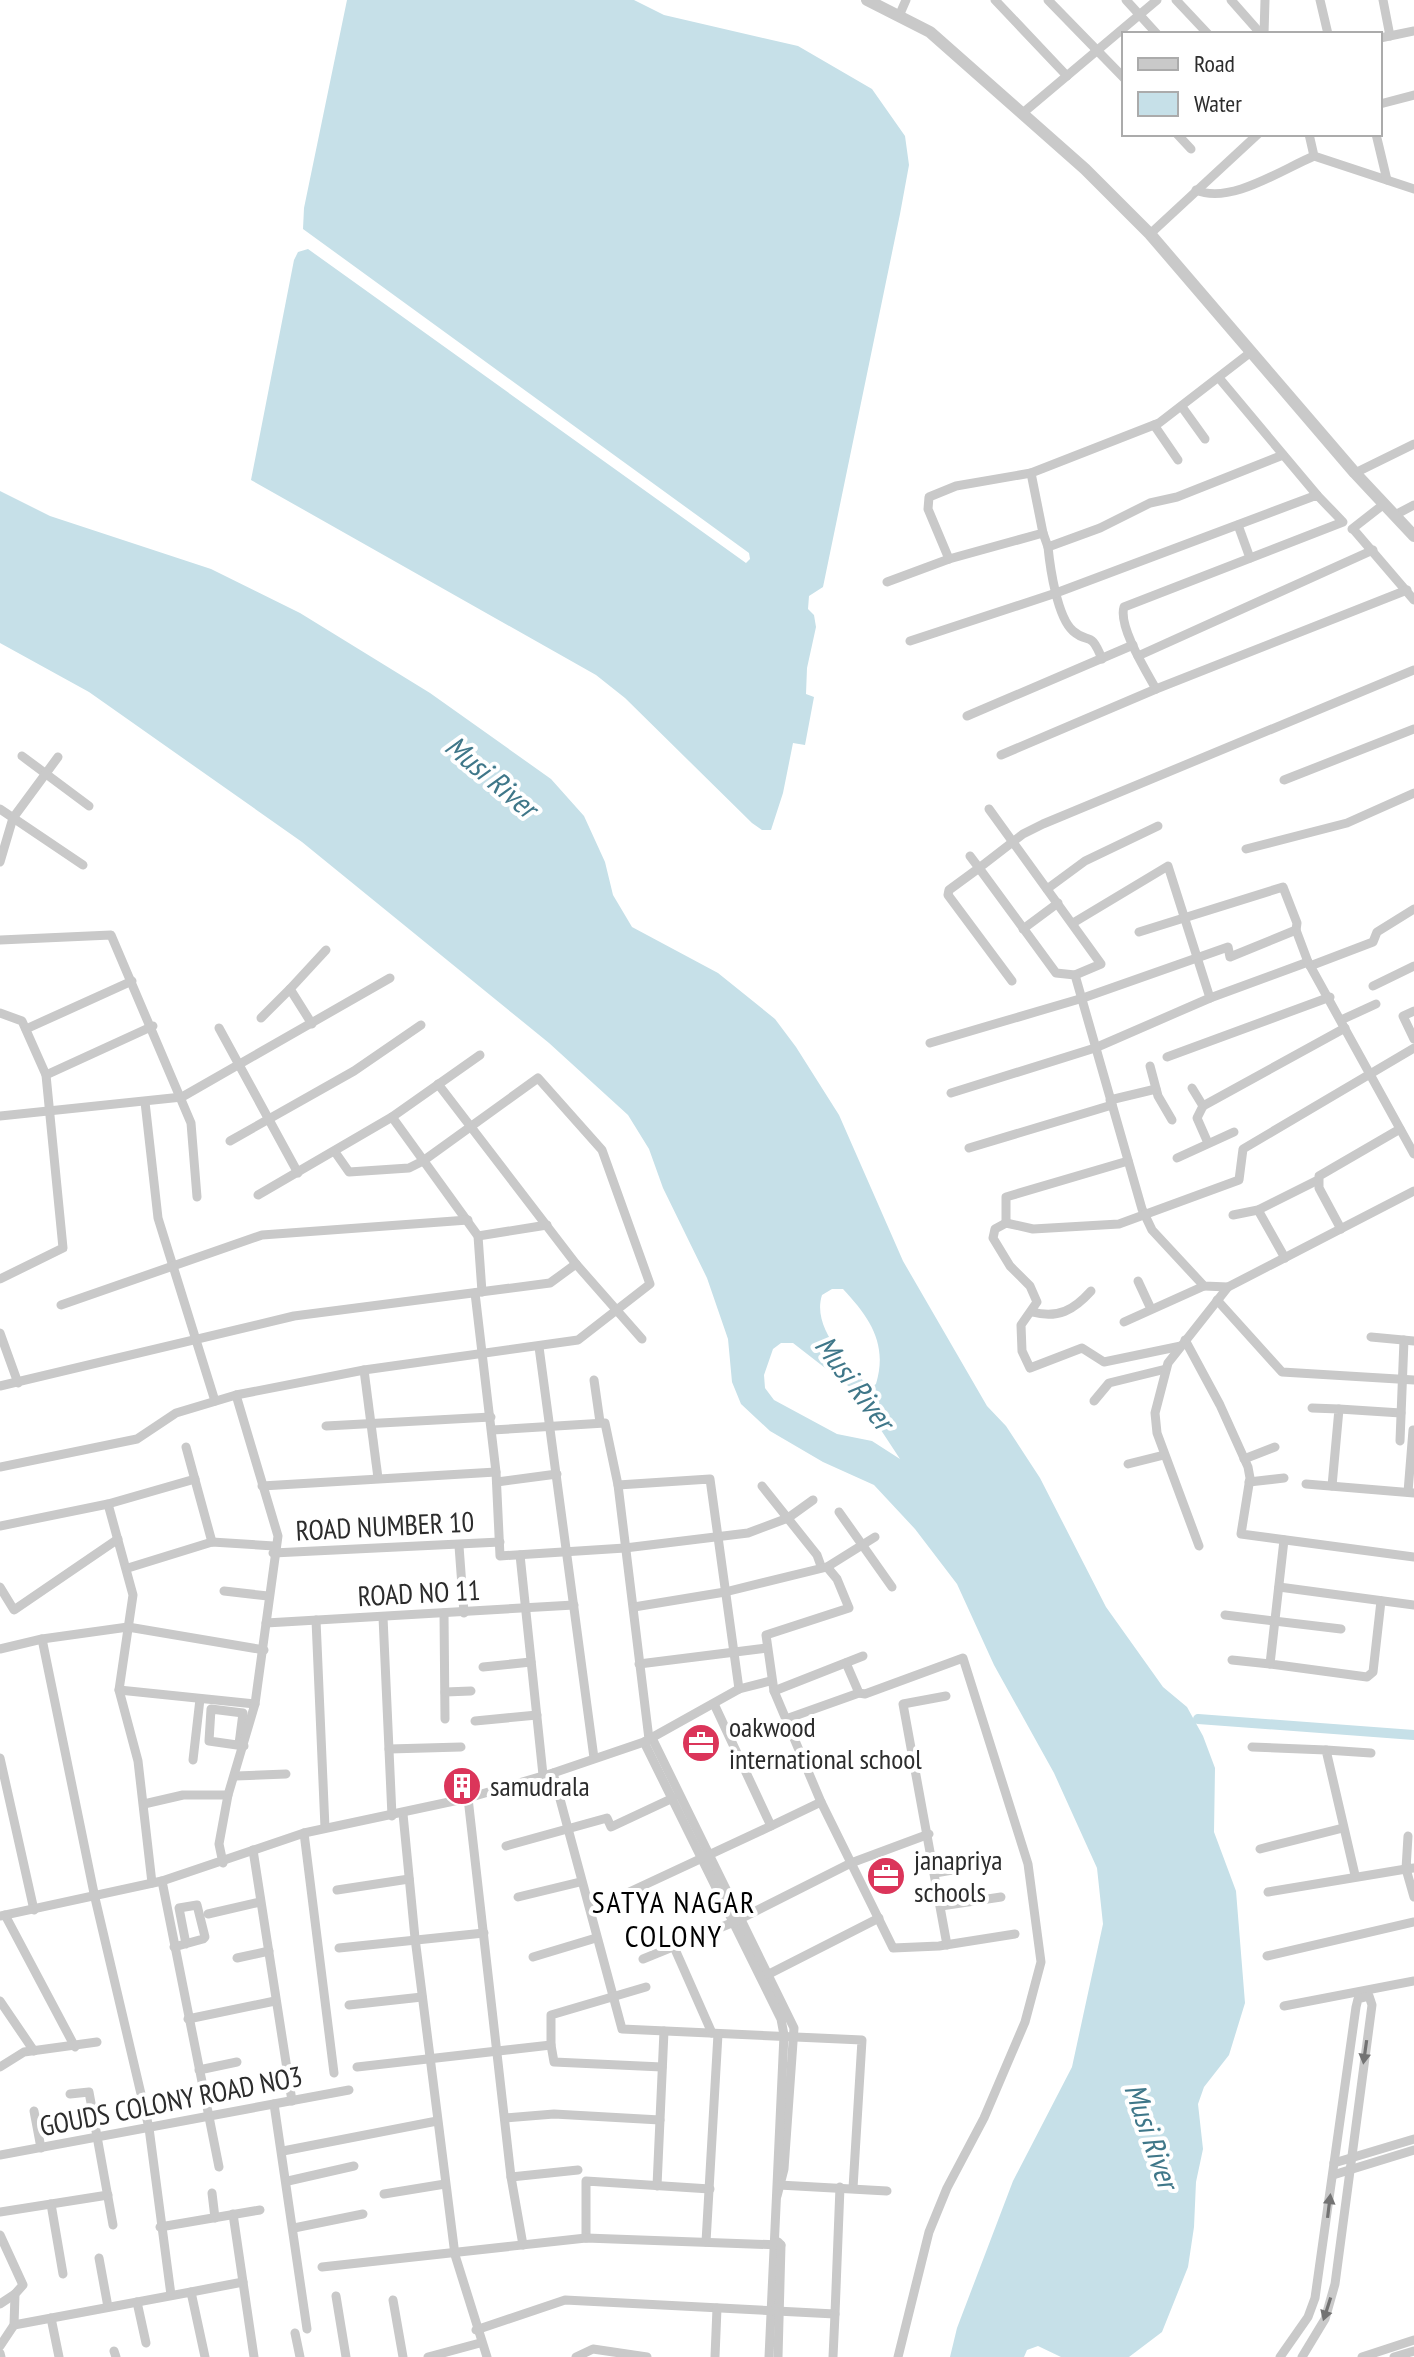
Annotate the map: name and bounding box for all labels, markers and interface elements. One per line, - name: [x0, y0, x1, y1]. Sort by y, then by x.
- legend: [1122, 32, 1382, 136]
- text: Road: [1194, 48, 1235, 79]
- text: Water: [1194, 88, 1242, 119]
- water label: Musi River: [438, 726, 549, 828]
- water label: Musi River: [807, 1327, 906, 1440]
- street label: ROAD NUMBER 10: [295, 1502, 475, 1549]
- street label: ROAD NO 11: [357, 1571, 481, 1614]
- place label: oakwood international school: [729, 1708, 922, 1777]
- office icon: oakwood international school: [680, 1722, 722, 1764]
- building icon: samudrala: [441, 1765, 483, 1807]
- place label: samudrala: [490, 1767, 590, 1804]
- place label: janapriya schools: [914, 1841, 1002, 1910]
- office icon: janapriya schools: [865, 1855, 907, 1897]
- district label: SATYA NAGAR COLONY: [592, 1882, 756, 1955]
- one-way arrow: [1359, 2040, 1371, 2065]
- street label: GOUDS COLONY ROAD NO3: [36, 2057, 305, 2144]
- water label: Musi River: [1116, 2078, 1190, 2197]
- one-way arrow: [1323, 2193, 1336, 2218]
- one-way arrow: [1320, 2297, 1333, 2321]

